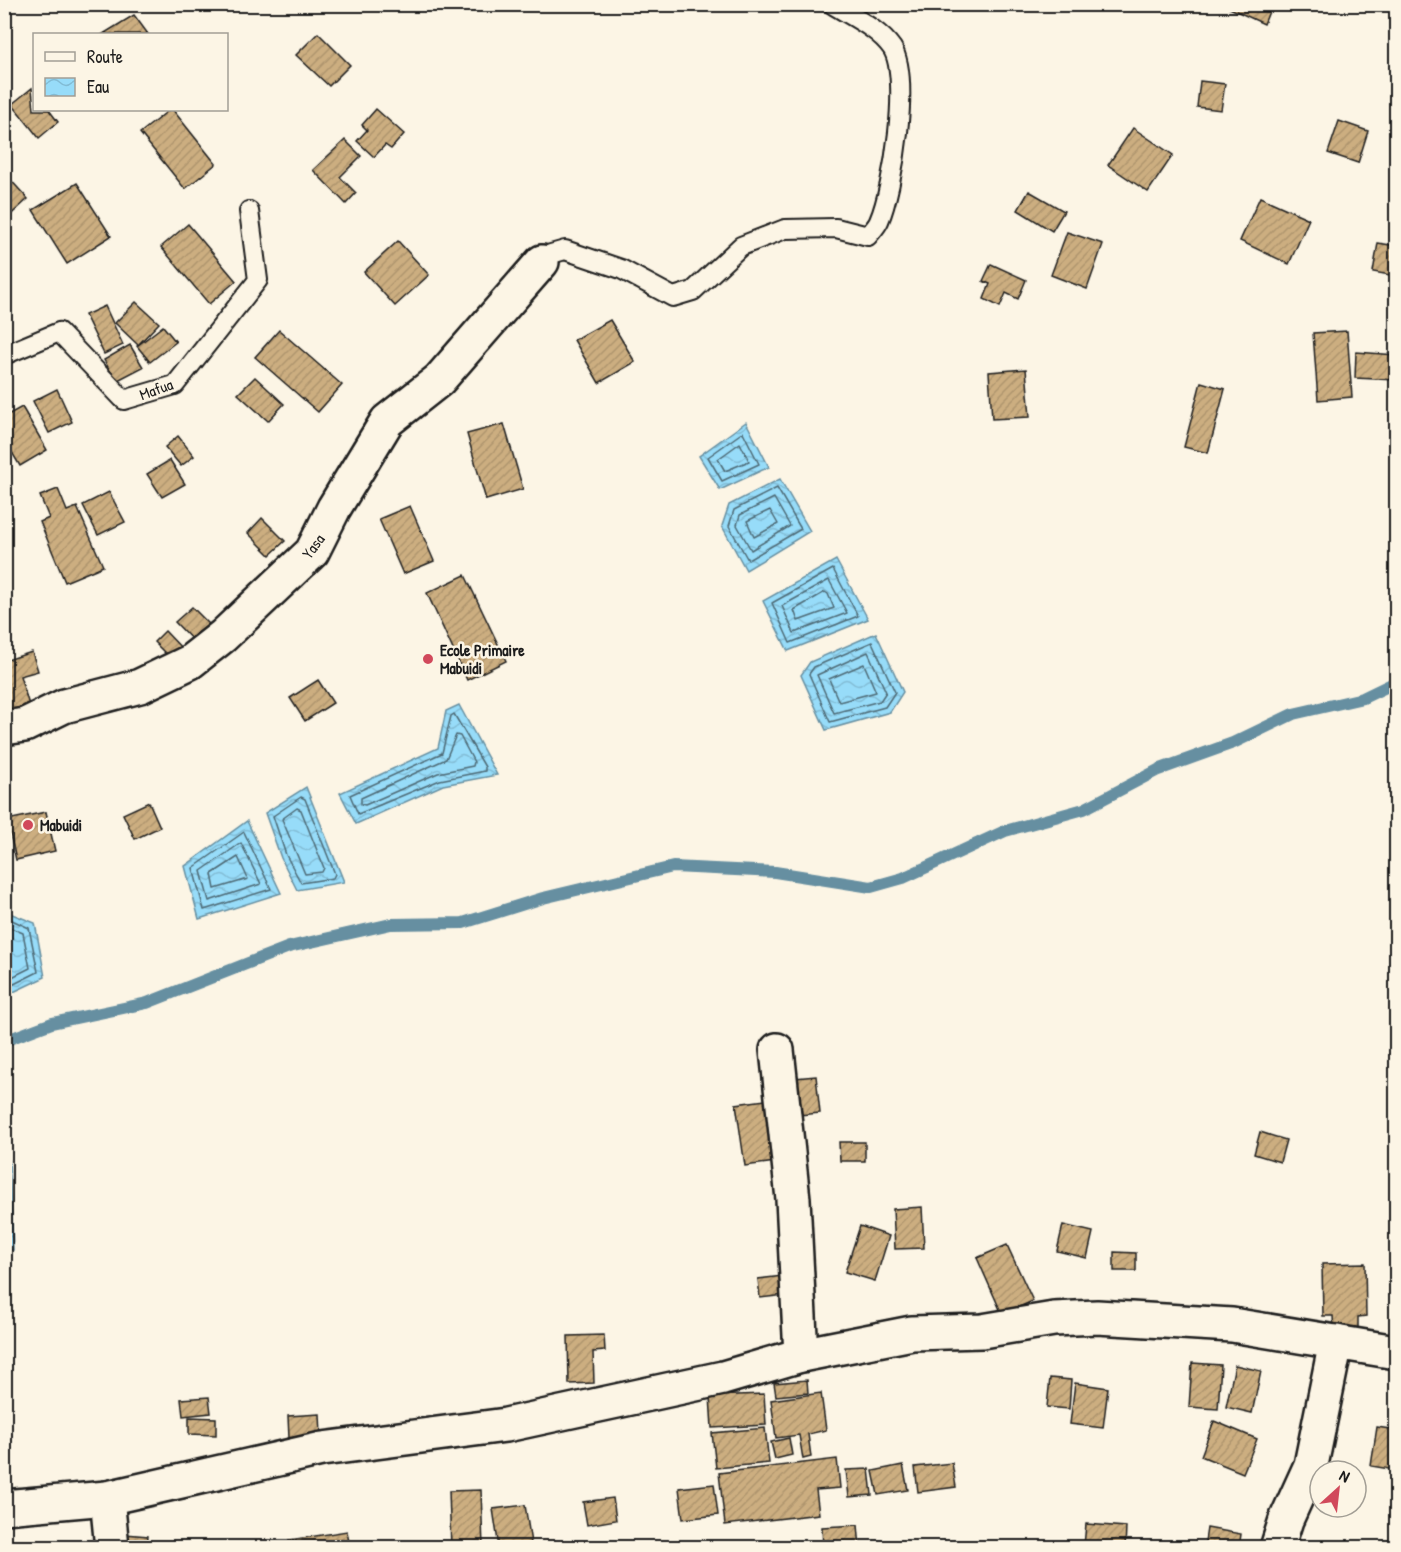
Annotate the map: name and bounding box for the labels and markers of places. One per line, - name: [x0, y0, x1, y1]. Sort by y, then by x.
- place label: Ecole Primaire Mabuidi: [440, 639, 525, 679]
- marker: Ecole Primaire Mabuidi: [421, 652, 435, 666]
- place label: Mabuidi: [40, 814, 82, 836]
- marker: Mabuidi: [21, 818, 35, 832]

